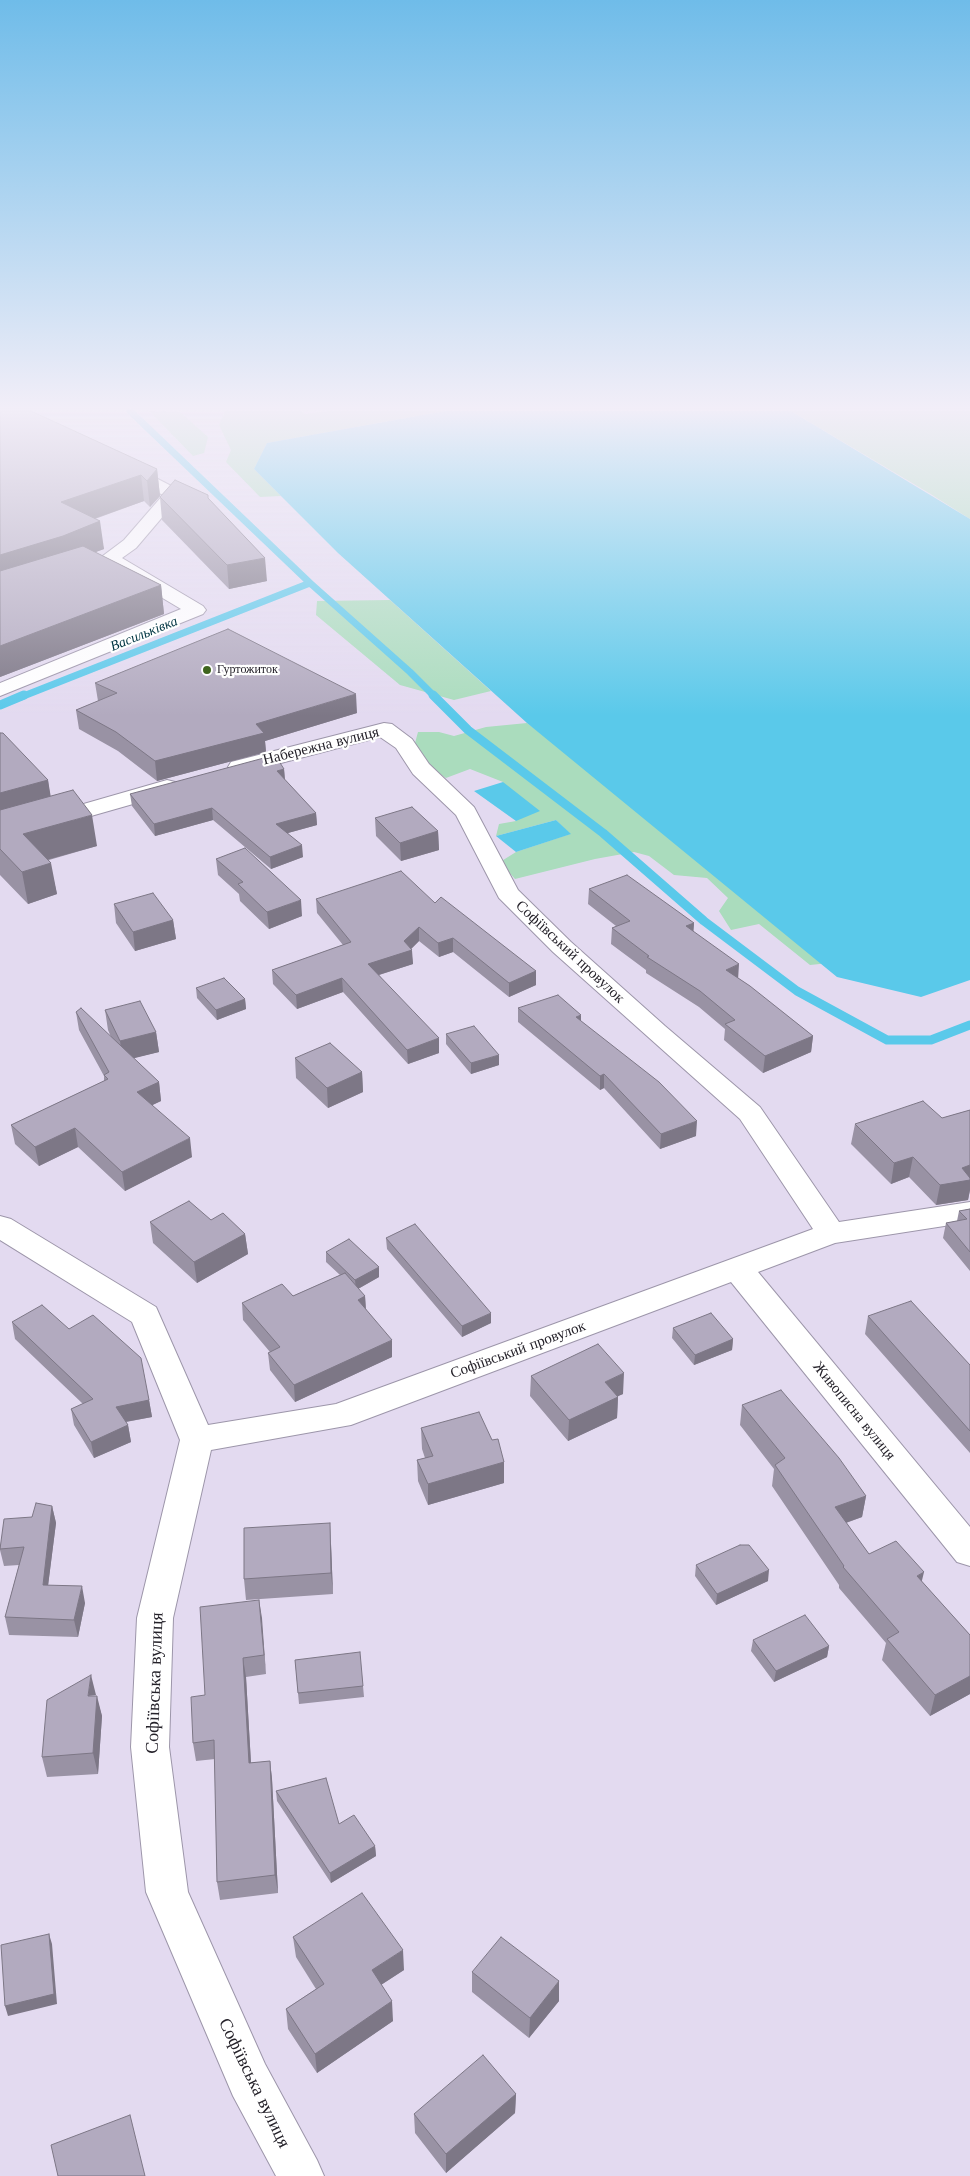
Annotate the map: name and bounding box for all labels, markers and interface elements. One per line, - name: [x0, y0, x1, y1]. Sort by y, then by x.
- water label: Васильківка: [108, 613, 180, 655]
- place label: Гуртожиток: [217, 663, 278, 677]
- marker: Гуртожиток: [201, 664, 213, 676]
- street label: Набережна вулиця: [261, 723, 381, 769]
- street label: Софіївський провулок: [512, 897, 628, 1007]
- street label: Софіївський провулок: [448, 1317, 588, 1383]
- street label: Живописна вулиця: [809, 1358, 899, 1464]
- street label: Софіївська вулиця: [142, 1612, 168, 1754]
- street label: Софіївська вулиця: [213, 2015, 295, 2151]

